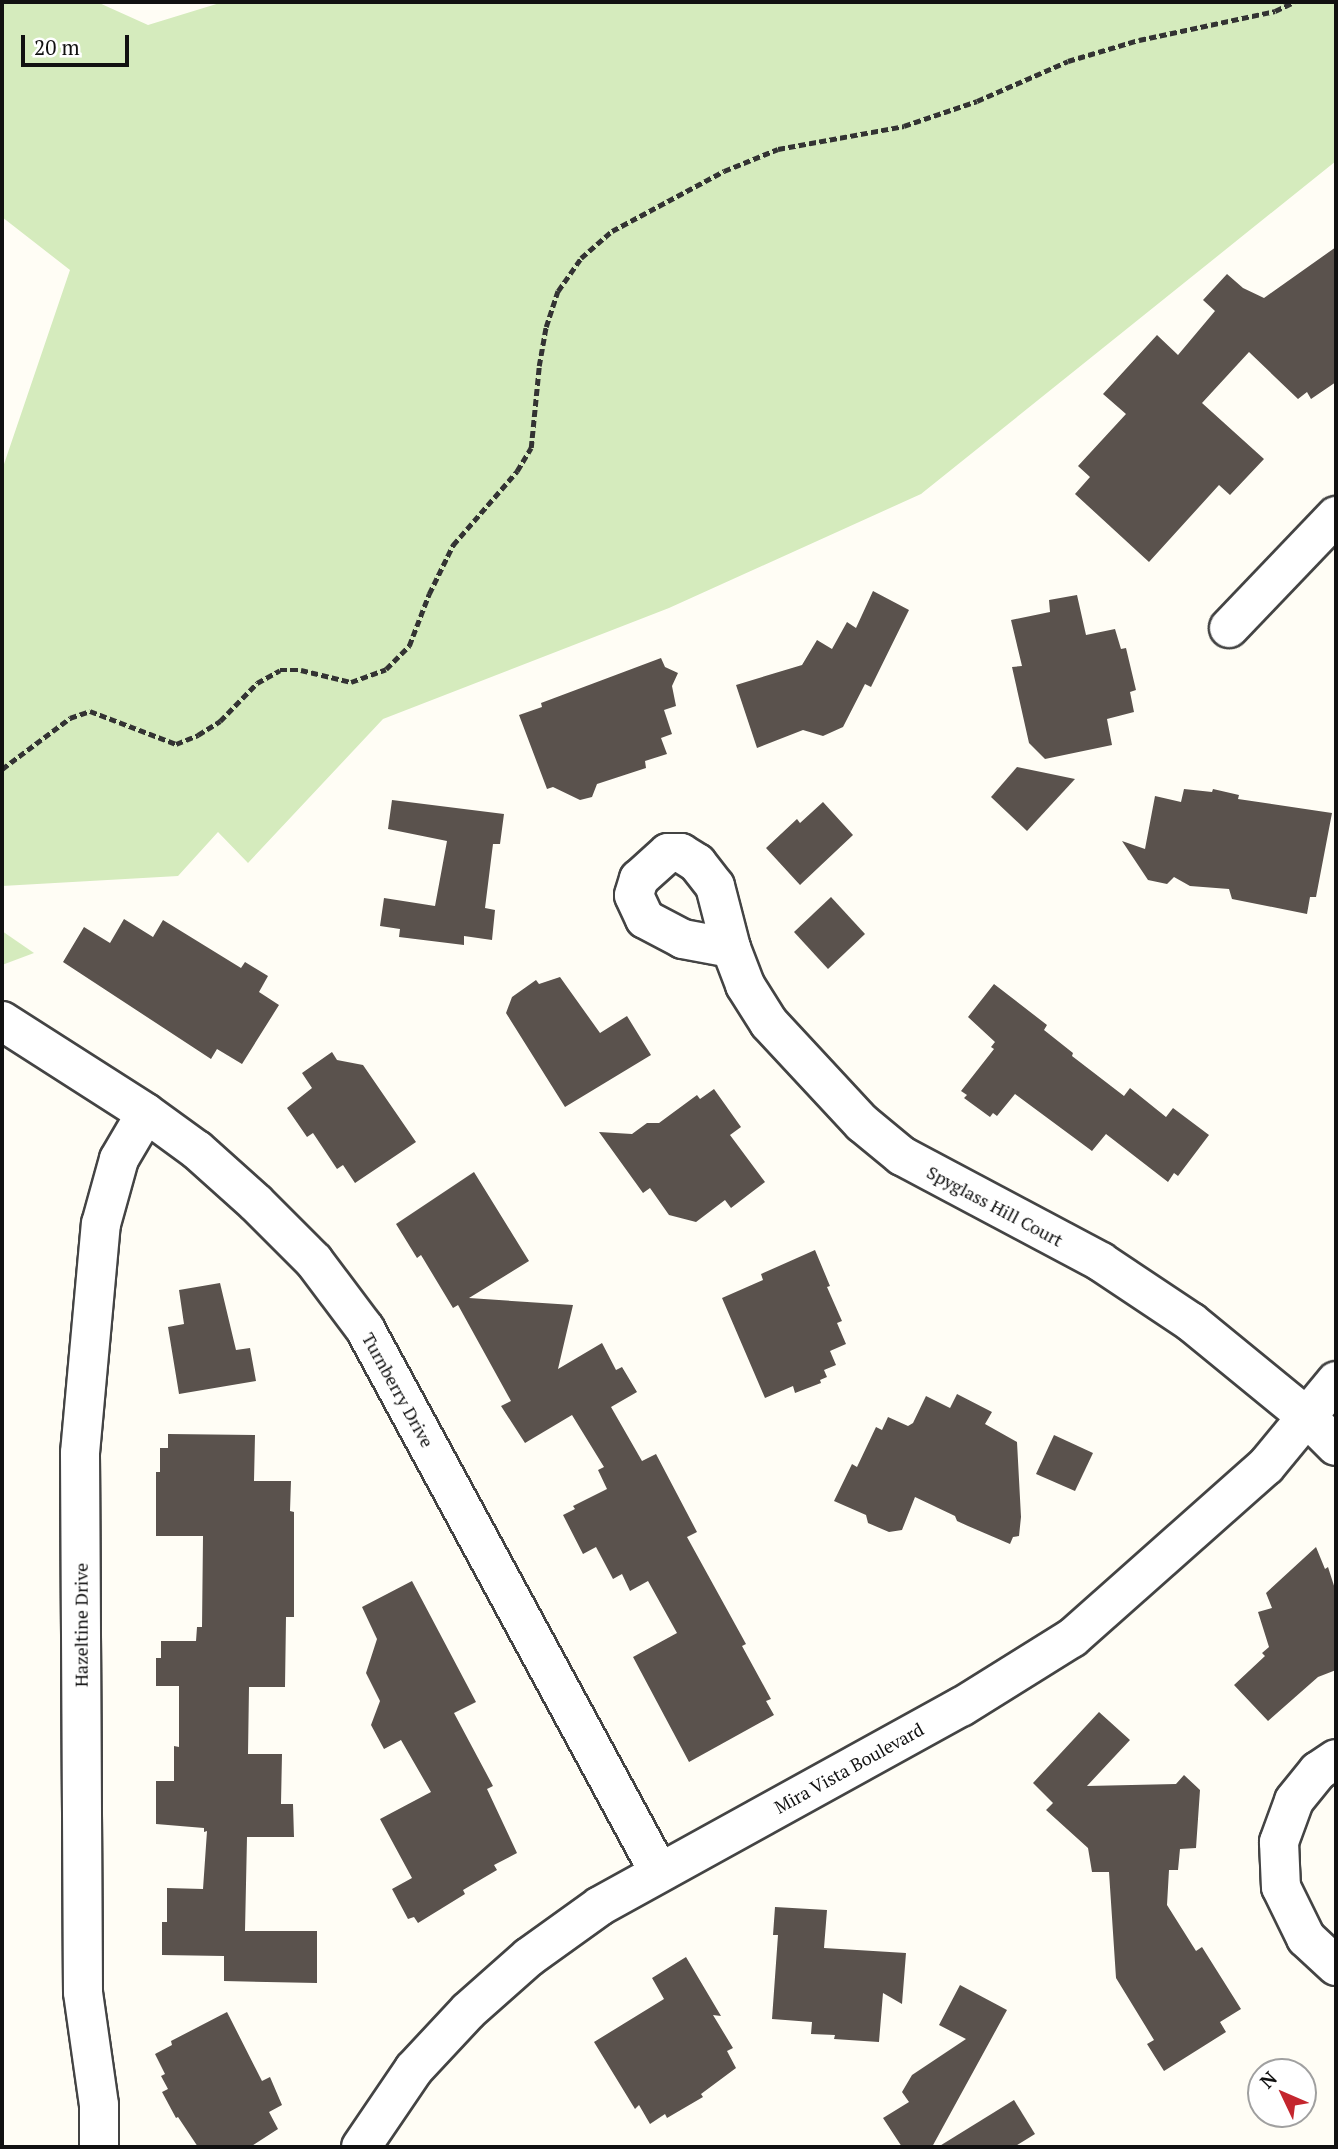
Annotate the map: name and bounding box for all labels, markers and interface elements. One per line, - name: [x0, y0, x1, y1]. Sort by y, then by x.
- scale bar: [24, 21, 133, 65]
- text: 20 m: [34, 33, 80, 61]
- street label: Spyglass Hill Court: [923, 1161, 1067, 1251]
- street label: Turnberry Drive: [358, 1329, 438, 1451]
- street label: Hazeltine Drive: [70, 1563, 92, 1687]
- street label: Mira Vista Boulevard: [770, 1718, 928, 1818]
- north arrow: [1247, 2058, 1317, 2128]
- text: N: [1254, 2066, 1282, 2093]

